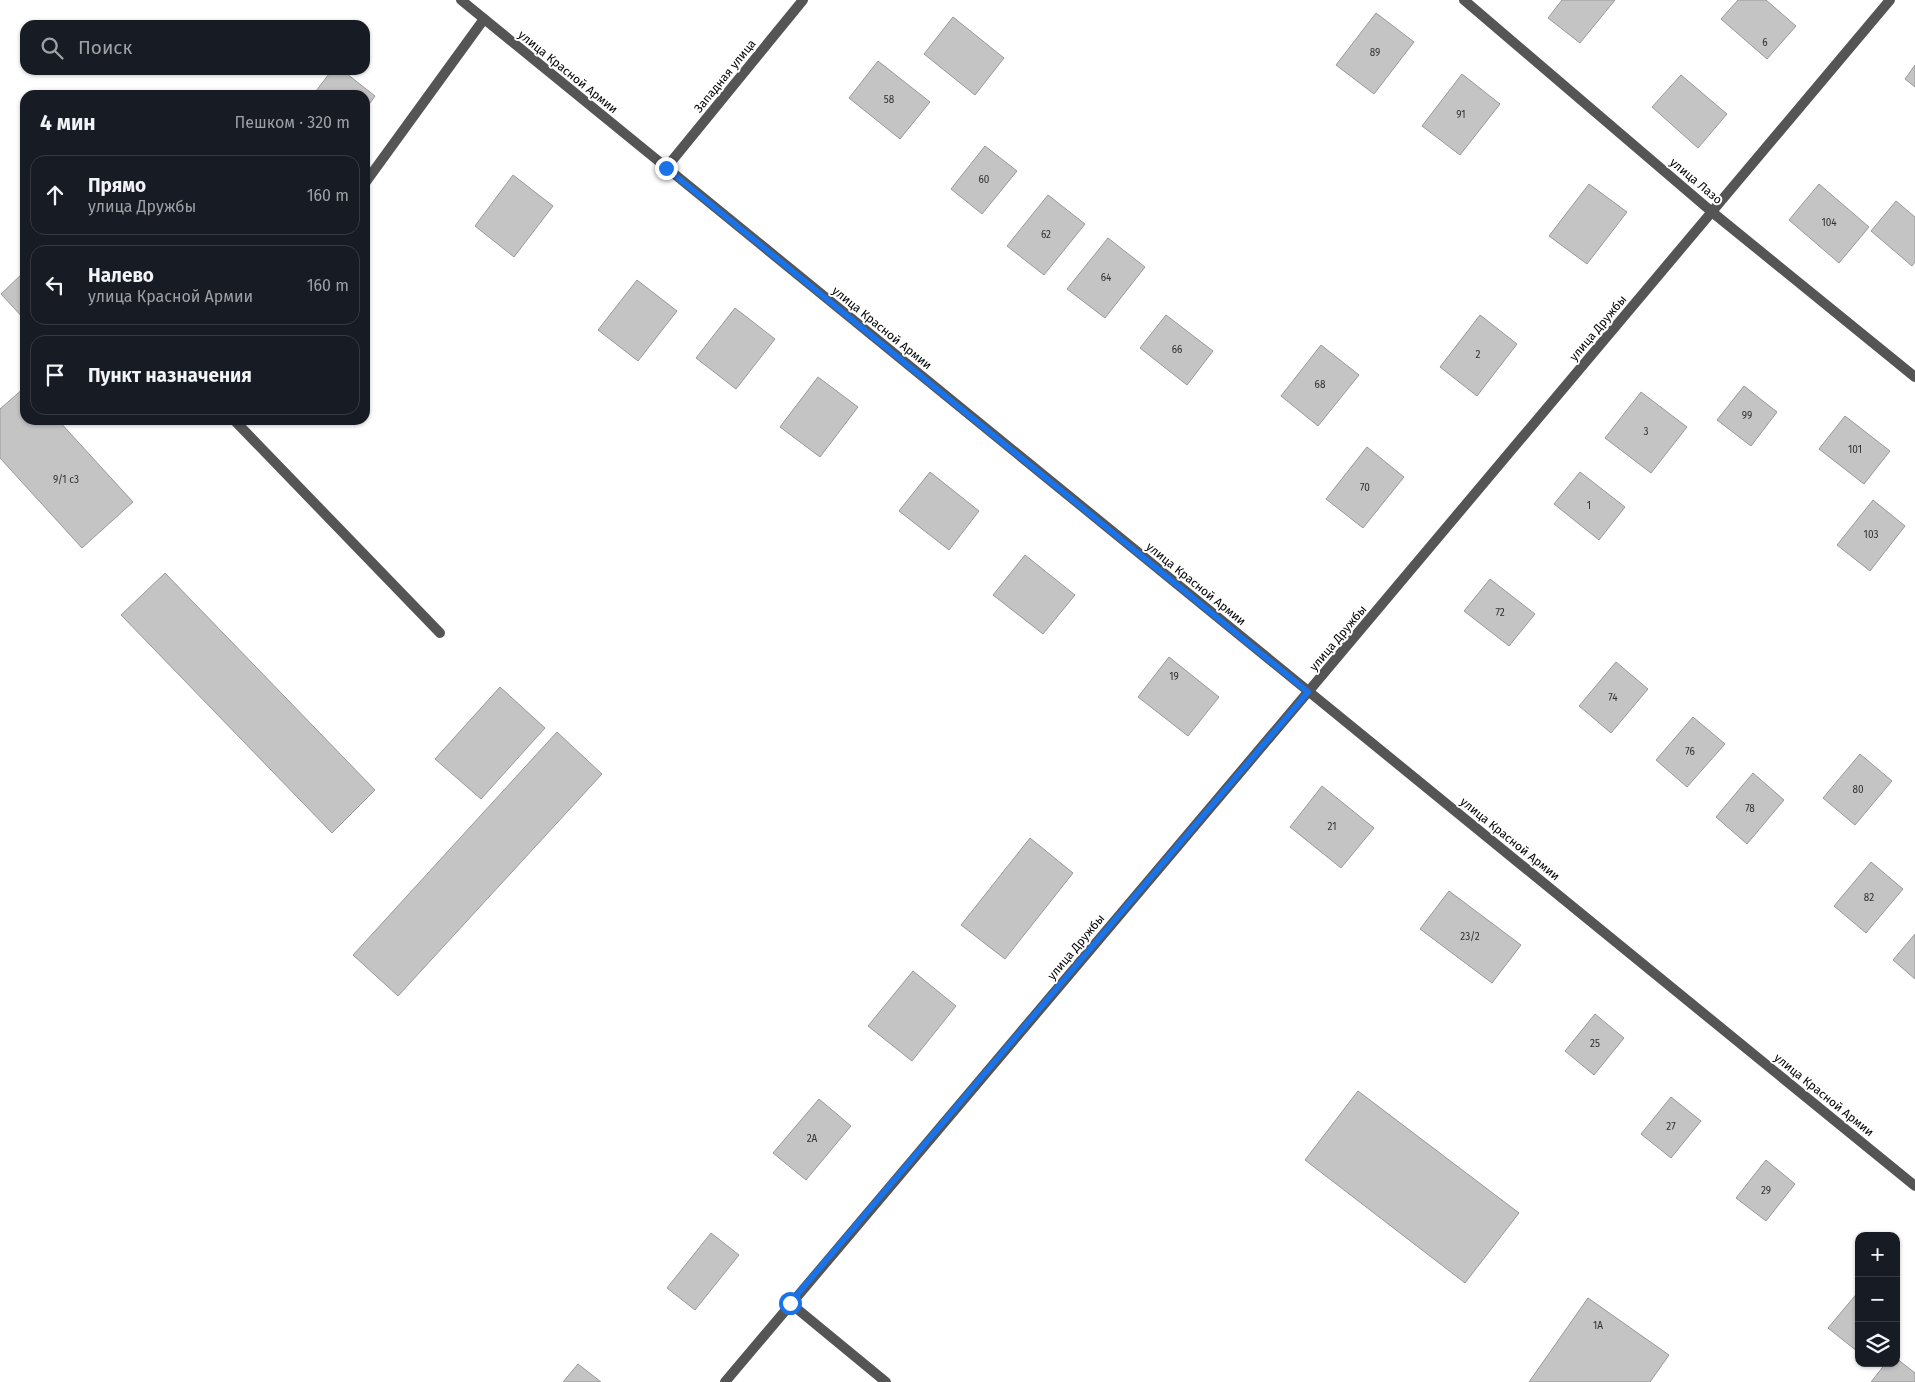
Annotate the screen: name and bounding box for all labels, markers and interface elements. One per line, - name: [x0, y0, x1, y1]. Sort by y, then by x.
- search box: [20, 20, 370, 75]
- street label: улица Красной Армии: [515, 28, 621, 116]
- icon: search: [38, 34, 66, 62]
- text: Поиск: [78, 36, 132, 59]
- street label: Западная улица: [691, 37, 759, 115]
- house number: 6: [1762, 37, 1768, 49]
- house number: 89: [1370, 47, 1380, 59]
- house number: 58: [884, 94, 895, 106]
- house number: 91: [1456, 109, 1466, 121]
- text: 4 мин: [40, 110, 96, 136]
- text: Пешком · 320 m: [235, 113, 350, 132]
- street label: улица Лазо: [1667, 155, 1725, 207]
- route end: [655, 157, 678, 180]
- text: Прямо: [88, 174, 146, 197]
- house number: 60: [979, 174, 990, 186]
- icon: ahead: [41, 181, 69, 209]
- text: 160 m: [307, 186, 349, 205]
- text: улица Дружбы: [88, 197, 196, 216]
- house number: 104: [1821, 217, 1837, 229]
- house number: 62: [1041, 229, 1051, 241]
- text: Налево: [88, 264, 154, 287]
- icon: left: [41, 271, 69, 299]
- house number: 64: [1101, 272, 1112, 284]
- text: 160 m: [307, 276, 349, 295]
- street label: улица Красной Армии: [829, 284, 935, 372]
- text: улица Красной Армии: [88, 287, 253, 306]
- street label: улица Дружбы: [1567, 292, 1629, 364]
- house number: 66: [1172, 344, 1182, 356]
- house number: 2: [1476, 349, 1481, 361]
- icon: arrive: [41, 361, 69, 389]
- text: Пункт назначения: [88, 364, 252, 387]
- house number: 68: [1315, 379, 1326, 391]
- house number: 99: [1742, 410, 1752, 422]
- house number: 3: [1644, 426, 1649, 438]
- house number: 101: [1848, 444, 1862, 456]
- house number: 9/1 с3: [53, 474, 79, 486]
- house number: 70: [1360, 482, 1370, 494]
- house number: 1: [1587, 500, 1591, 512]
- house number: 103: [1864, 529, 1878, 541]
- street label: улица Красной Армии: [1143, 540, 1249, 628]
- street label: улица Дружбы: [1307, 602, 1369, 674]
- house number: 72: [1495, 607, 1505, 619]
- house number: 19: [1169, 671, 1179, 683]
- house number: 74: [1608, 692, 1618, 704]
- house number: 76: [1685, 746, 1695, 758]
- house number: 80: [1852, 784, 1864, 796]
- street label: улица Красной Армии: [1457, 795, 1563, 883]
- house number: 78: [1745, 803, 1755, 815]
- house number: 21: [1327, 821, 1337, 833]
- house number: 82: [1864, 892, 1874, 904]
- street label: улица Дружбы: [1045, 911, 1107, 983]
- house number: 23/2: [1460, 931, 1480, 943]
- house number: 25: [1590, 1038, 1600, 1050]
- street label: улица Красной Армии: [1771, 1051, 1877, 1139]
- house number: 27: [1666, 1121, 1676, 1133]
- house number: 2А: [807, 1133, 818, 1145]
- house number: 29: [1761, 1185, 1771, 1197]
- map controls: [1855, 1232, 1900, 1367]
- button: +: [1855, 1232, 1900, 1277]
- button: −: [1855, 1277, 1900, 1322]
- route start: [779, 1292, 802, 1315]
- house number: 1А: [1593, 1320, 1603, 1332]
- button: layers: [1855, 1322, 1900, 1367]

